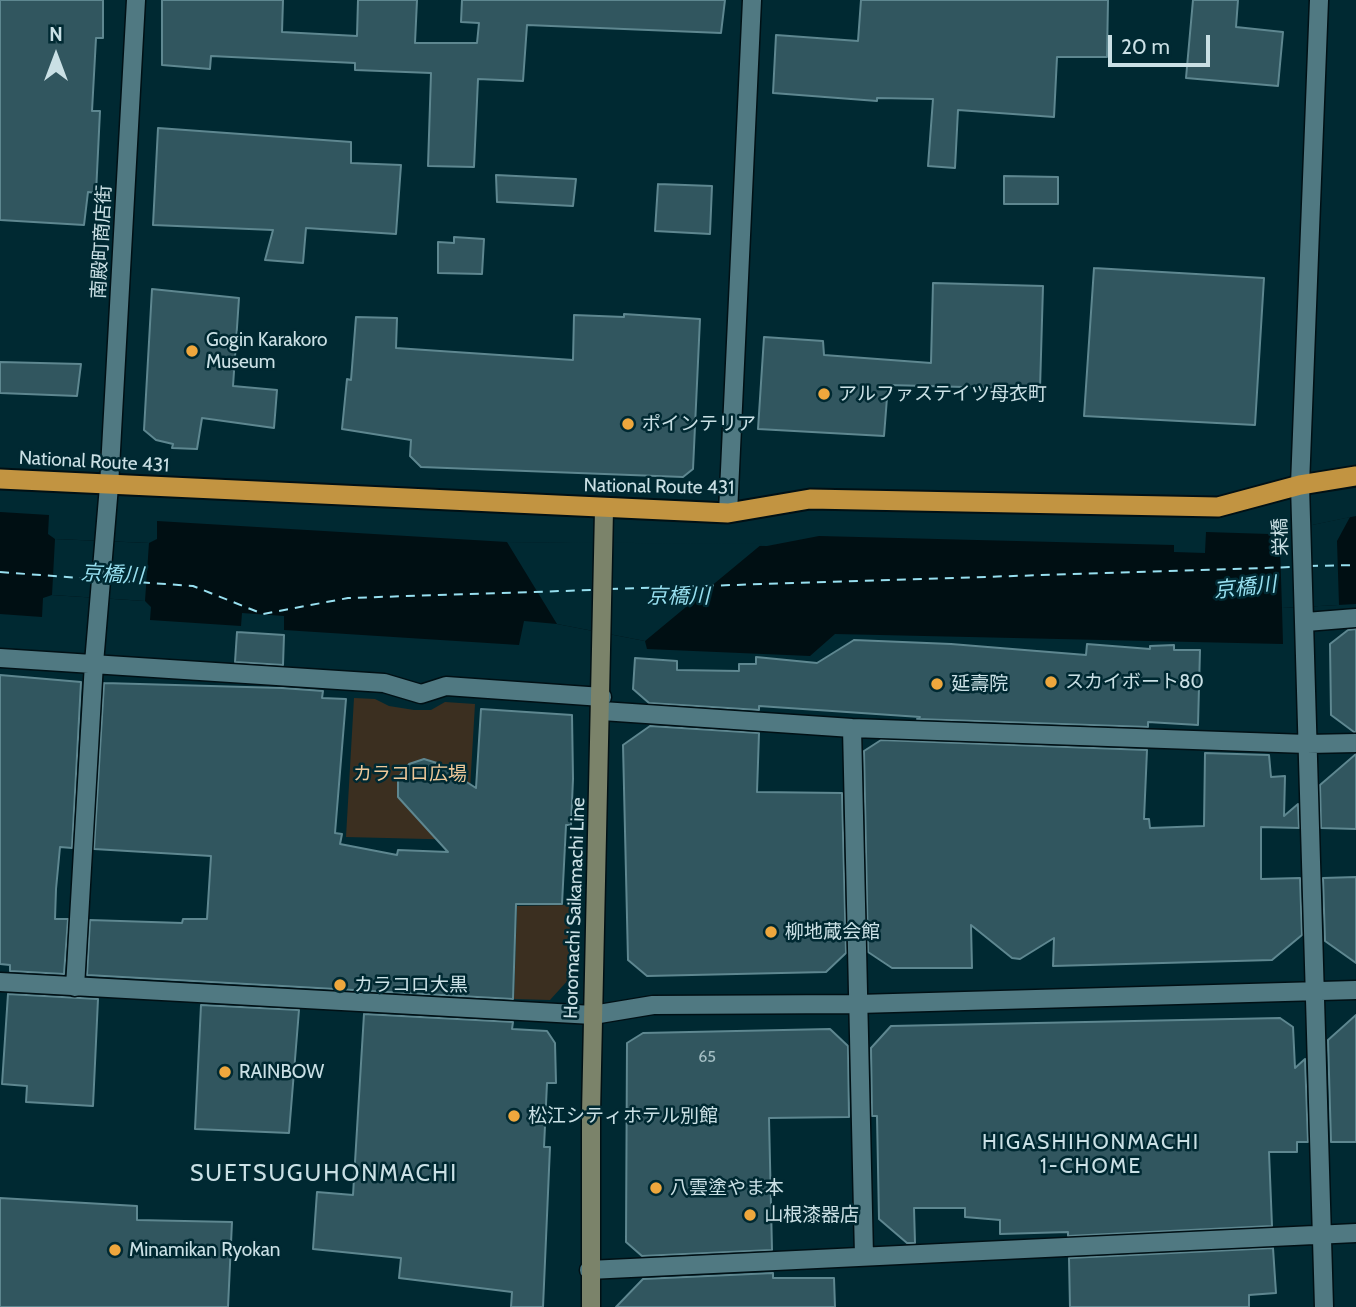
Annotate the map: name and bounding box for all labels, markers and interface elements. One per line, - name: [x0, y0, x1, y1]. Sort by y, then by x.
- north arrow: [21, 21, 91, 91]
- scale bar: [1111, 21, 1212, 65]
- text: N: [49, 23, 63, 46]
- text: 20 m: [1121, 34, 1170, 59]
- street label: 南殿町商店街: [88, 184, 116, 300]
- place label: Gogin Karakoro Museum: [206, 329, 327, 373]
- marker: Gogin Karakoro Museum: [184, 343, 200, 359]
- place label: アルファステイツ母衣町: [838, 383, 1047, 405]
- marker: アルファステイツ母衣町: [816, 386, 832, 402]
- place label: ポインテリア: [642, 413, 756, 435]
- marker: ポインテリア: [620, 416, 636, 432]
- street label: National Route 431: [18, 447, 170, 477]
- street label: National Route 431: [583, 474, 735, 500]
- street label: 栄橋: [1269, 518, 1293, 556]
- water label: 京橋川: [80, 561, 144, 589]
- water label: 京橋川: [1212, 572, 1278, 604]
- water label: 京橋川: [647, 584, 709, 610]
- place label: スカイボート80: [1065, 671, 1204, 693]
- place label: 延壽院: [951, 673, 1008, 695]
- marker: スカイボート80: [1043, 674, 1059, 690]
- marker: 延壽院: [929, 676, 945, 692]
- park label: カラコロ広場: [353, 763, 467, 785]
- street label: Horomachi Saikamachi Line: [560, 797, 590, 1019]
- place label: 柳地蔵会館: [785, 921, 880, 943]
- marker: 柳地蔵会館: [763, 924, 779, 940]
- place label: カラコロ大黒: [354, 974, 468, 996]
- marker: カラコロ大黒: [332, 977, 348, 993]
- house number: 65: [698, 1047, 716, 1067]
- place label: RAINBOW: [239, 1061, 324, 1083]
- marker: RAINBOW: [217, 1064, 233, 1080]
- place label: 松江シティホテル別館: [528, 1105, 718, 1127]
- marker: 松江シティホテル別館: [506, 1108, 522, 1124]
- district label: HIGASHIHONMACHI 1-CHOME: [984, 1130, 1198, 1180]
- district label: SUETSUGUHONMACHI: [192, 1160, 456, 1188]
- place label: 八雲塗やま本: [670, 1177, 784, 1199]
- marker: 八雲塗やま本: [648, 1180, 664, 1196]
- place label: 山根漆器店: [764, 1204, 859, 1226]
- marker: 山根漆器店: [742, 1207, 758, 1223]
- place label: Minamikan Ryokan: [129, 1239, 280, 1261]
- marker: Minamikan Ryokan: [107, 1242, 123, 1258]

